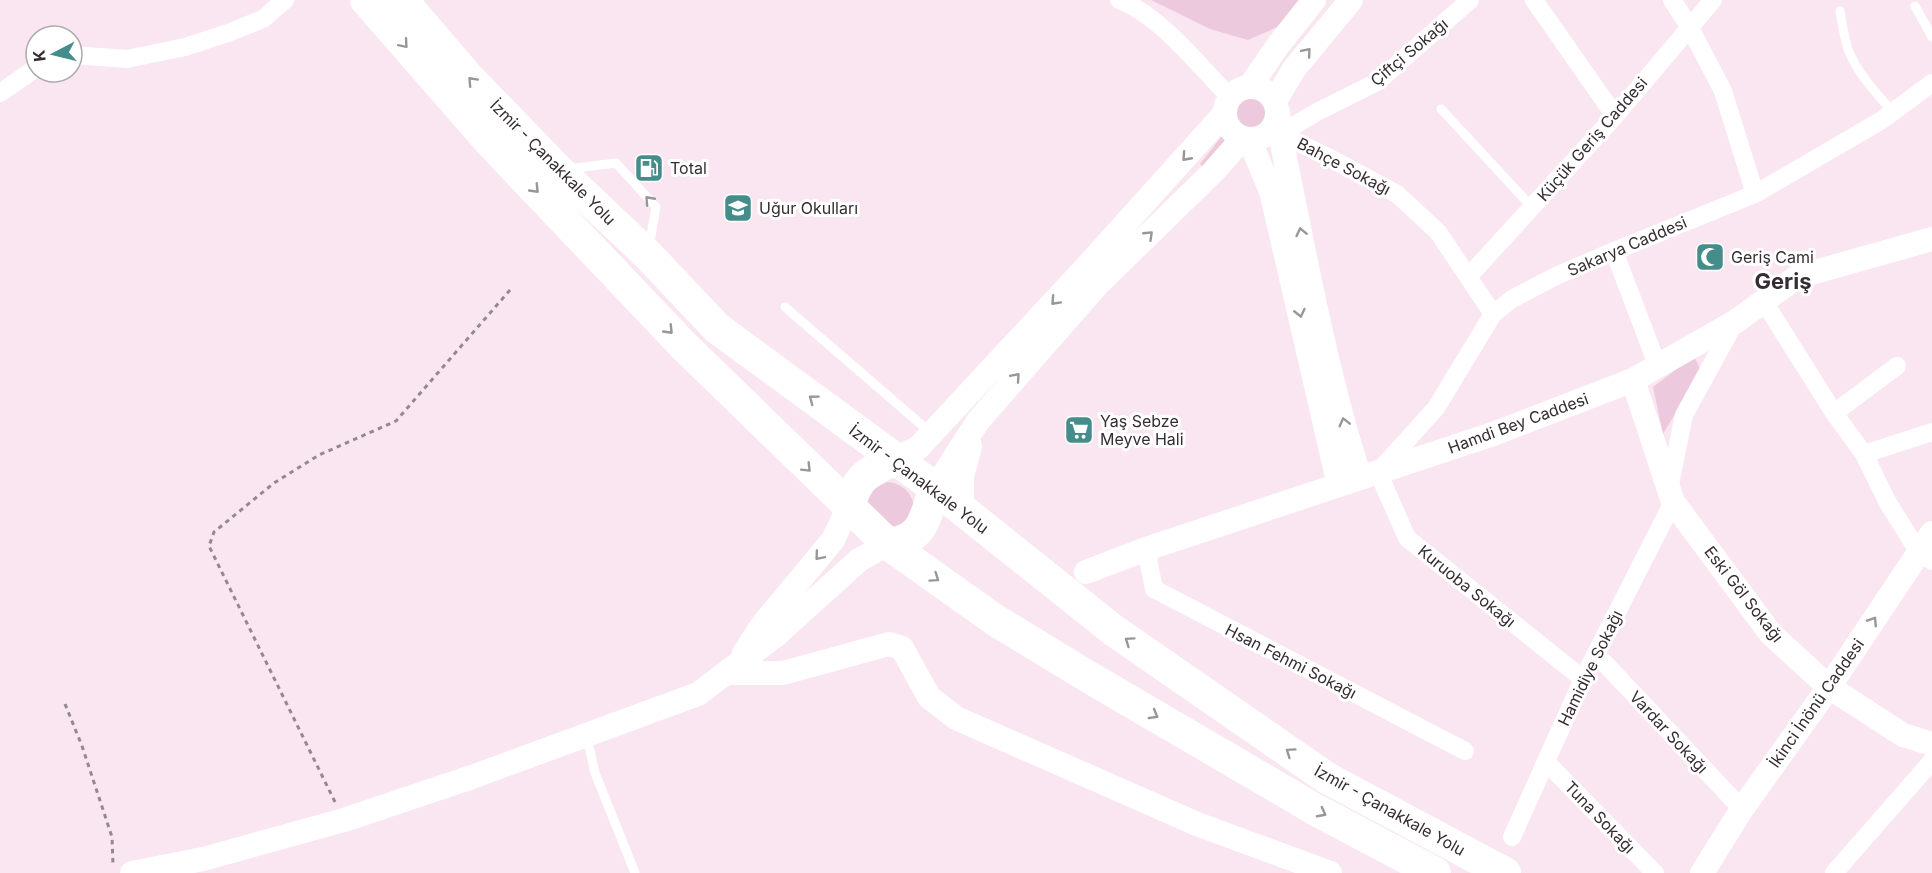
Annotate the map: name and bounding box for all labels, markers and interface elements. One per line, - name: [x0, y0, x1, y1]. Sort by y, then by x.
- street label: Çiftçi Sokağı: [1366, 14, 1452, 90]
- north arrow: [24, 24, 84, 84]
- one-way arrow: [397, 37, 408, 48]
- text: K: [28, 48, 50, 63]
- one-way arrow: [1300, 48, 1311, 59]
- street label: Küçük Geriş Caddesi: [1533, 73, 1651, 205]
- one-way arrow: [468, 77, 479, 87]
- street label: İzmir - Çanakkale Yolu: [486, 95, 620, 229]
- street label: Bahçe Sokağı: [1294, 133, 1394, 199]
- one-way arrow: [1182, 150, 1193, 161]
- fuel station icon: Total: [633, 152, 665, 184]
- place label: Total: [670, 158, 707, 178]
- one-way arrow: [527, 182, 538, 193]
- school or university icon: Uğur Okulları: [722, 192, 754, 224]
- one-way arrow: [645, 196, 656, 207]
- place label: Uğur Okulları: [759, 198, 858, 218]
- street label: Sakarya Caddesi: [1564, 212, 1690, 280]
- one-way arrow: [1295, 227, 1308, 237]
- one-way arrow: [1141, 231, 1152, 242]
- mosque icon: Geriş Cami: [1694, 241, 1726, 273]
- place label: Geriş Cami: [1731, 247, 1814, 267]
- district label: Geriş: [1754, 268, 1812, 294]
- one-way arrow: [1051, 294, 1062, 305]
- one-way arrow: [1292, 308, 1305, 318]
- one-way arrow: [662, 324, 673, 334]
- one-way arrow: [1009, 373, 1020, 384]
- street label: Hamdi Bey Caddesi: [1445, 388, 1591, 458]
- one-way arrow: [809, 395, 820, 406]
- place label: Yaş Sebze Meyve Hali: [1100, 411, 1184, 449]
- supermarket icon: Yaş Sebze Meyve Hali: [1063, 414, 1095, 446]
- one-way arrow: [1338, 417, 1351, 427]
- street label: İzmir - Çanakkale Yolu: [845, 420, 993, 538]
- one-way arrow: [800, 460, 811, 471]
- street label: Kuruoba Sokağı: [1414, 541, 1520, 631]
- street label: Eski Göl Sokağı: [1700, 542, 1788, 646]
- one-way arrow: [815, 549, 826, 560]
- one-way arrow: [929, 571, 940, 582]
- street label: Hamidiye Sokağı: [1553, 607, 1627, 729]
- one-way arrow: [1865, 616, 1876, 627]
- street label: Hsan Fehmi Sokağı: [1222, 619, 1360, 703]
- street label: İkinci İnönü Caddesi: [1764, 635, 1868, 771]
- one-way arrow: [1125, 637, 1136, 648]
- street label: Vardar Sokağı: [1626, 687, 1712, 777]
- one-way arrow: [1148, 707, 1158, 719]
- one-way arrow: [1285, 748, 1296, 759]
- street label: İzmir - Çanakkale Yolu: [1311, 760, 1469, 860]
- street label: Tuna Sokağı: [1561, 777, 1639, 857]
- one-way arrow: [1316, 806, 1326, 817]

